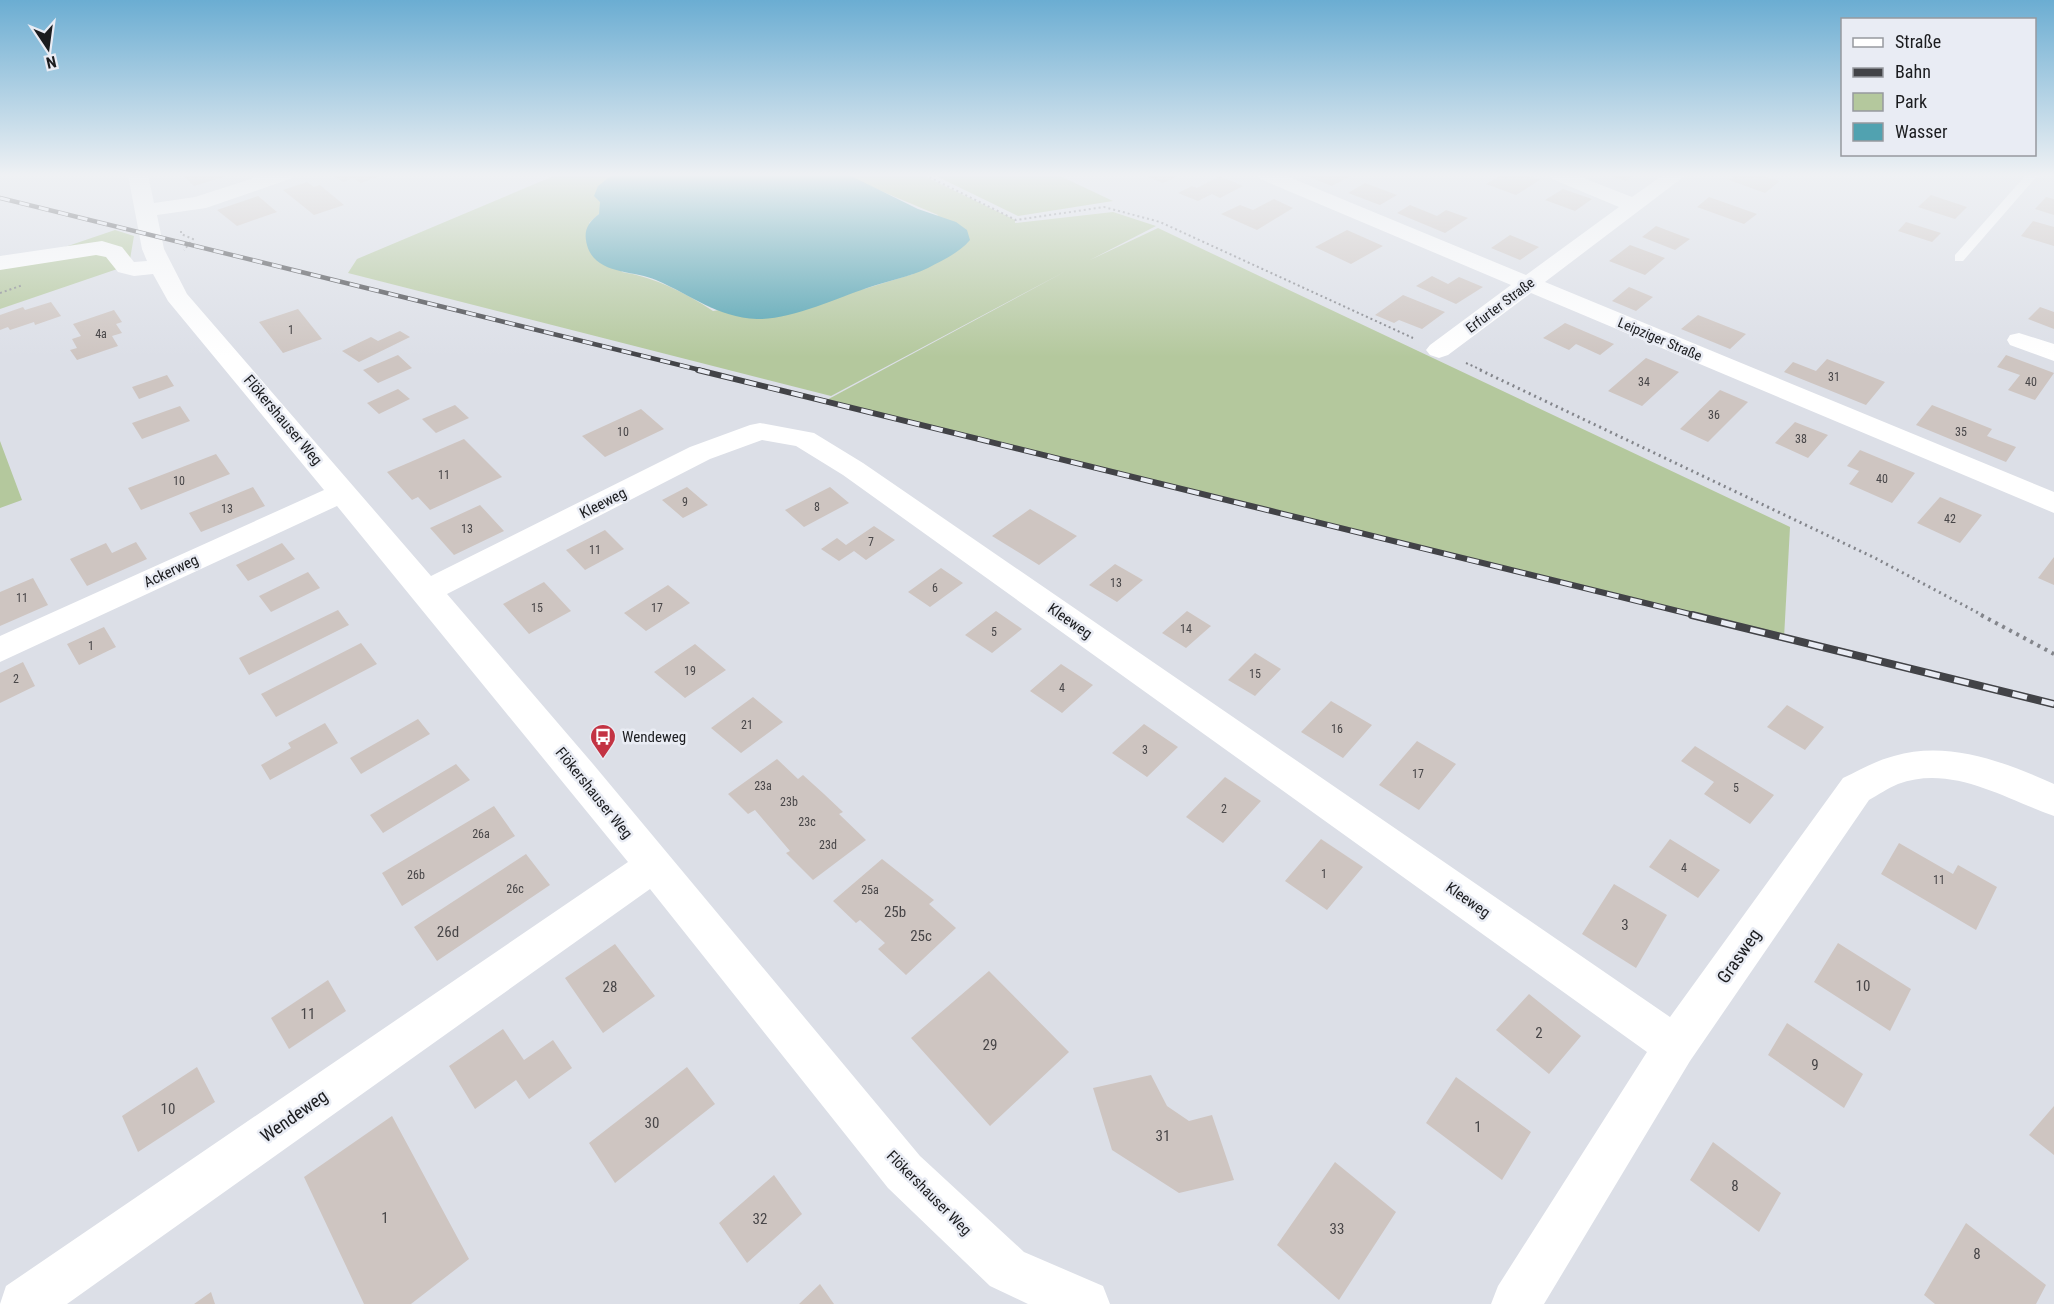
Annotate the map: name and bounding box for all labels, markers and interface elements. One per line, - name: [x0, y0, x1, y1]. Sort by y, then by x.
- north arrow: [18, 18, 78, 78]
- legend: [1841, 18, 2036, 156]
- text: Straße: [1895, 31, 1941, 52]
- text: N: [44, 52, 58, 72]
- text: Bahn: [1895, 61, 1931, 82]
- text: Park: [1895, 91, 1927, 112]
- text: Wasser: [1895, 121, 1948, 142]
- street label: Erfurter Straße: [1463, 274, 1538, 336]
- street label: Leipziger Straße: [1616, 314, 1705, 364]
- house number: 1: [288, 323, 294, 337]
- house number: 4a: [95, 327, 107, 341]
- house number: 31: [1828, 370, 1840, 384]
- street label: Flökershauser Weg: [240, 371, 326, 469]
- house number: 34: [1638, 375, 1650, 389]
- house number: 40: [2025, 375, 2037, 389]
- house number: 36: [1708, 408, 1720, 422]
- house number: 10: [617, 425, 629, 439]
- house number: 35: [1955, 425, 1967, 439]
- house number: 38: [1795, 432, 1807, 446]
- house number: 11: [438, 468, 450, 482]
- house number: 40: [1876, 472, 1888, 486]
- house number: 10: [173, 474, 185, 488]
- street label: Kleeweg: [577, 484, 629, 522]
- house number: 9: [682, 495, 688, 509]
- house number: 8: [814, 500, 820, 514]
- house number: 13: [221, 502, 233, 516]
- house number: 42: [1944, 512, 1956, 526]
- house number: 13: [461, 522, 473, 536]
- house number: 7: [868, 535, 874, 549]
- house number: 11: [589, 543, 601, 557]
- street label: Ackerweg: [141, 551, 201, 591]
- house number: 13: [1110, 576, 1122, 590]
- house number: 6: [932, 581, 938, 595]
- house number: 11: [16, 591, 28, 605]
- street label: Kleeweg: [1044, 599, 1096, 643]
- house number: 15: [531, 601, 543, 615]
- house number: 17: [651, 601, 663, 615]
- house number: 14: [1180, 622, 1192, 636]
- house number: 5: [991, 625, 997, 639]
- house number: 1: [88, 639, 94, 653]
- house number: 19: [684, 664, 696, 678]
- house number: 15: [1249, 667, 1261, 681]
- house number: 2: [13, 672, 19, 686]
- house number: 4: [1059, 681, 1065, 695]
- house number: 21: [741, 718, 753, 732]
- bus stop icon: Wendeweg: [588, 722, 618, 760]
- house number: 16: [1331, 722, 1343, 736]
- place label: Wendeweg: [622, 728, 686, 746]
- house number: 3: [1142, 743, 1148, 757]
- street label: Flökershauser Weg: [552, 744, 636, 842]
- house number: 17: [1412, 767, 1424, 781]
- house number: 23a: [754, 779, 772, 793]
- house number: 5: [1733, 781, 1739, 795]
- house number: 23b: [780, 795, 798, 809]
- house number: 2: [1221, 802, 1227, 816]
- house number: 23c: [798, 815, 816, 829]
- house number: 26a: [472, 827, 490, 841]
- house number: 23d: [819, 838, 837, 852]
- house number: 4: [1681, 861, 1687, 875]
- house number: 1: [1321, 867, 1327, 881]
- house number: 26b: [407, 868, 425, 882]
- house number: 11: [1933, 873, 1945, 887]
- street label: Kleeweg: [1442, 878, 1494, 922]
- house number: 26c: [506, 882, 524, 896]
- house number: 25a: [861, 883, 879, 897]
- house number: 25b: [884, 903, 906, 921]
- house number: 3: [1621, 916, 1629, 934]
- house number: 26d: [437, 923, 459, 941]
- street label: Grasweg: [1712, 924, 1765, 987]
- house number: 25c: [910, 927, 932, 945]
- house number: 10: [1856, 977, 1870, 995]
- house number: 28: [603, 978, 617, 996]
- house number: 11: [301, 1005, 315, 1023]
- house number: 2: [1535, 1024, 1543, 1042]
- house number: 29: [983, 1036, 997, 1054]
- house number: 9: [1811, 1056, 1819, 1074]
- street label: Wendeweg: [256, 1085, 331, 1146]
- house number: 10: [161, 1100, 175, 1118]
- house number: 30: [645, 1114, 659, 1132]
- house number: 1: [1474, 1118, 1482, 1136]
- house number: 31: [1156, 1127, 1170, 1145]
- street label: Flökershauser Weg: [883, 1147, 975, 1239]
- house number: 8: [1731, 1177, 1739, 1195]
- house number: 1: [381, 1209, 389, 1227]
- house number: 32: [753, 1210, 767, 1228]
- house number: 33: [1330, 1220, 1344, 1238]
- house number: 8: [1973, 1245, 1981, 1263]

